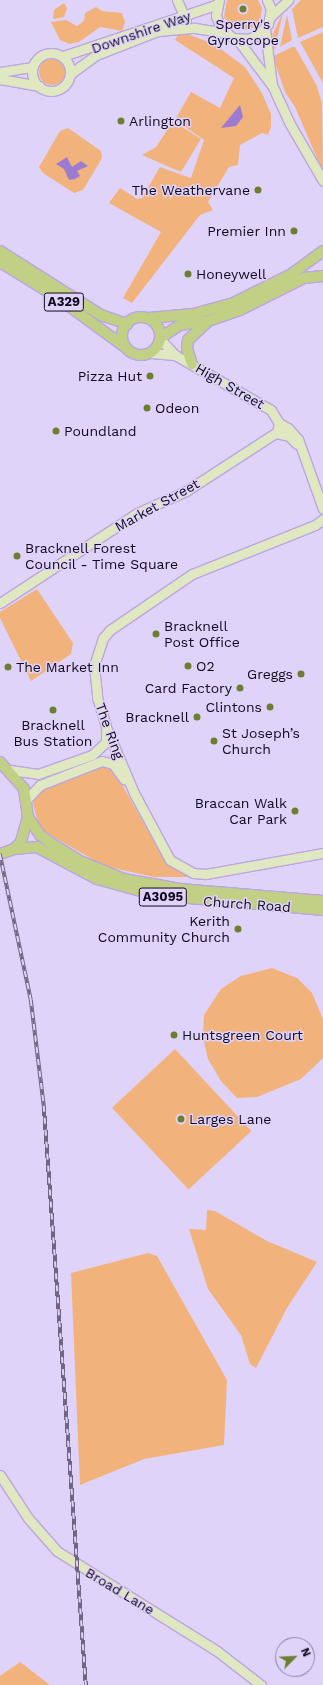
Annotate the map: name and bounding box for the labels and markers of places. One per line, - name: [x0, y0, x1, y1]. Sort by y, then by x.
- marker: Sperry's Gyroscope: [238, 4, 248, 14]
- place label: Sperry's Gyroscope: [207, 16, 279, 48]
- place label: Arlington: [129, 113, 191, 129]
- marker: Arlington: [116, 116, 126, 126]
- place label: The Weathervane: [132, 182, 250, 198]
- marker: The Weathervane: [253, 185, 263, 195]
- place label: Premier Inn: [207, 223, 286, 239]
- marker: Premier Inn: [289, 226, 299, 236]
- place label: Honeywell: [196, 266, 266, 282]
- marker: Honeywell: [183, 269, 193, 279]
- place label: Pizza Hut: [77, 368, 142, 384]
- marker: Pizza Hut: [145, 371, 155, 381]
- place label: Odeon: [155, 400, 199, 416]
- marker: Odeon: [142, 403, 152, 413]
- place label: Poundland: [64, 423, 137, 439]
- marker: Poundland: [51, 426, 61, 436]
- place label: Bracknell Forest Council - Time Square: [25, 540, 179, 572]
- marker: Bracknell Forest Council - Time Square: [12, 551, 22, 561]
- place label: Bracknell Post Office: [164, 618, 240, 650]
- marker: Bracknell Post Office: [151, 629, 161, 639]
- place label: O2: [196, 658, 215, 674]
- place label: The Market Inn: [16, 659, 119, 675]
- marker: O2: [183, 661, 193, 671]
- marker: The Market Inn: [3, 662, 13, 672]
- place label: Greggs: [247, 666, 293, 682]
- marker: Greggs: [296, 669, 306, 679]
- place label: Card Factory: [145, 680, 232, 696]
- marker: Card Factory: [235, 683, 245, 693]
- place label: Clintons: [206, 699, 262, 715]
- marker: Clintons: [265, 702, 275, 712]
- marker: Bracknell Bus Station: [48, 705, 58, 715]
- place label: Bracknell: [125, 709, 189, 725]
- marker: Bracknell: [192, 712, 202, 722]
- place label: Bracknell Bus Station: [13, 717, 93, 750]
- place label: St Joseph’s Church: [222, 725, 300, 758]
- marker: St Joseph’s Church: [209, 736, 219, 746]
- place label: Braccan Walk Car Park: [194, 795, 287, 828]
- marker: Braccan Walk Car Park: [290, 806, 300, 816]
- place label: Kerith Community Church: [98, 913, 230, 946]
- marker: Kerith Community Church: [233, 924, 243, 934]
- place label: Huntsgreen Court: [182, 1027, 303, 1043]
- marker: Huntsgreen Court: [169, 1030, 179, 1040]
- place label: Larges Lane: [189, 1111, 271, 1127]
- marker: Larges Lane: [176, 1114, 186, 1124]

